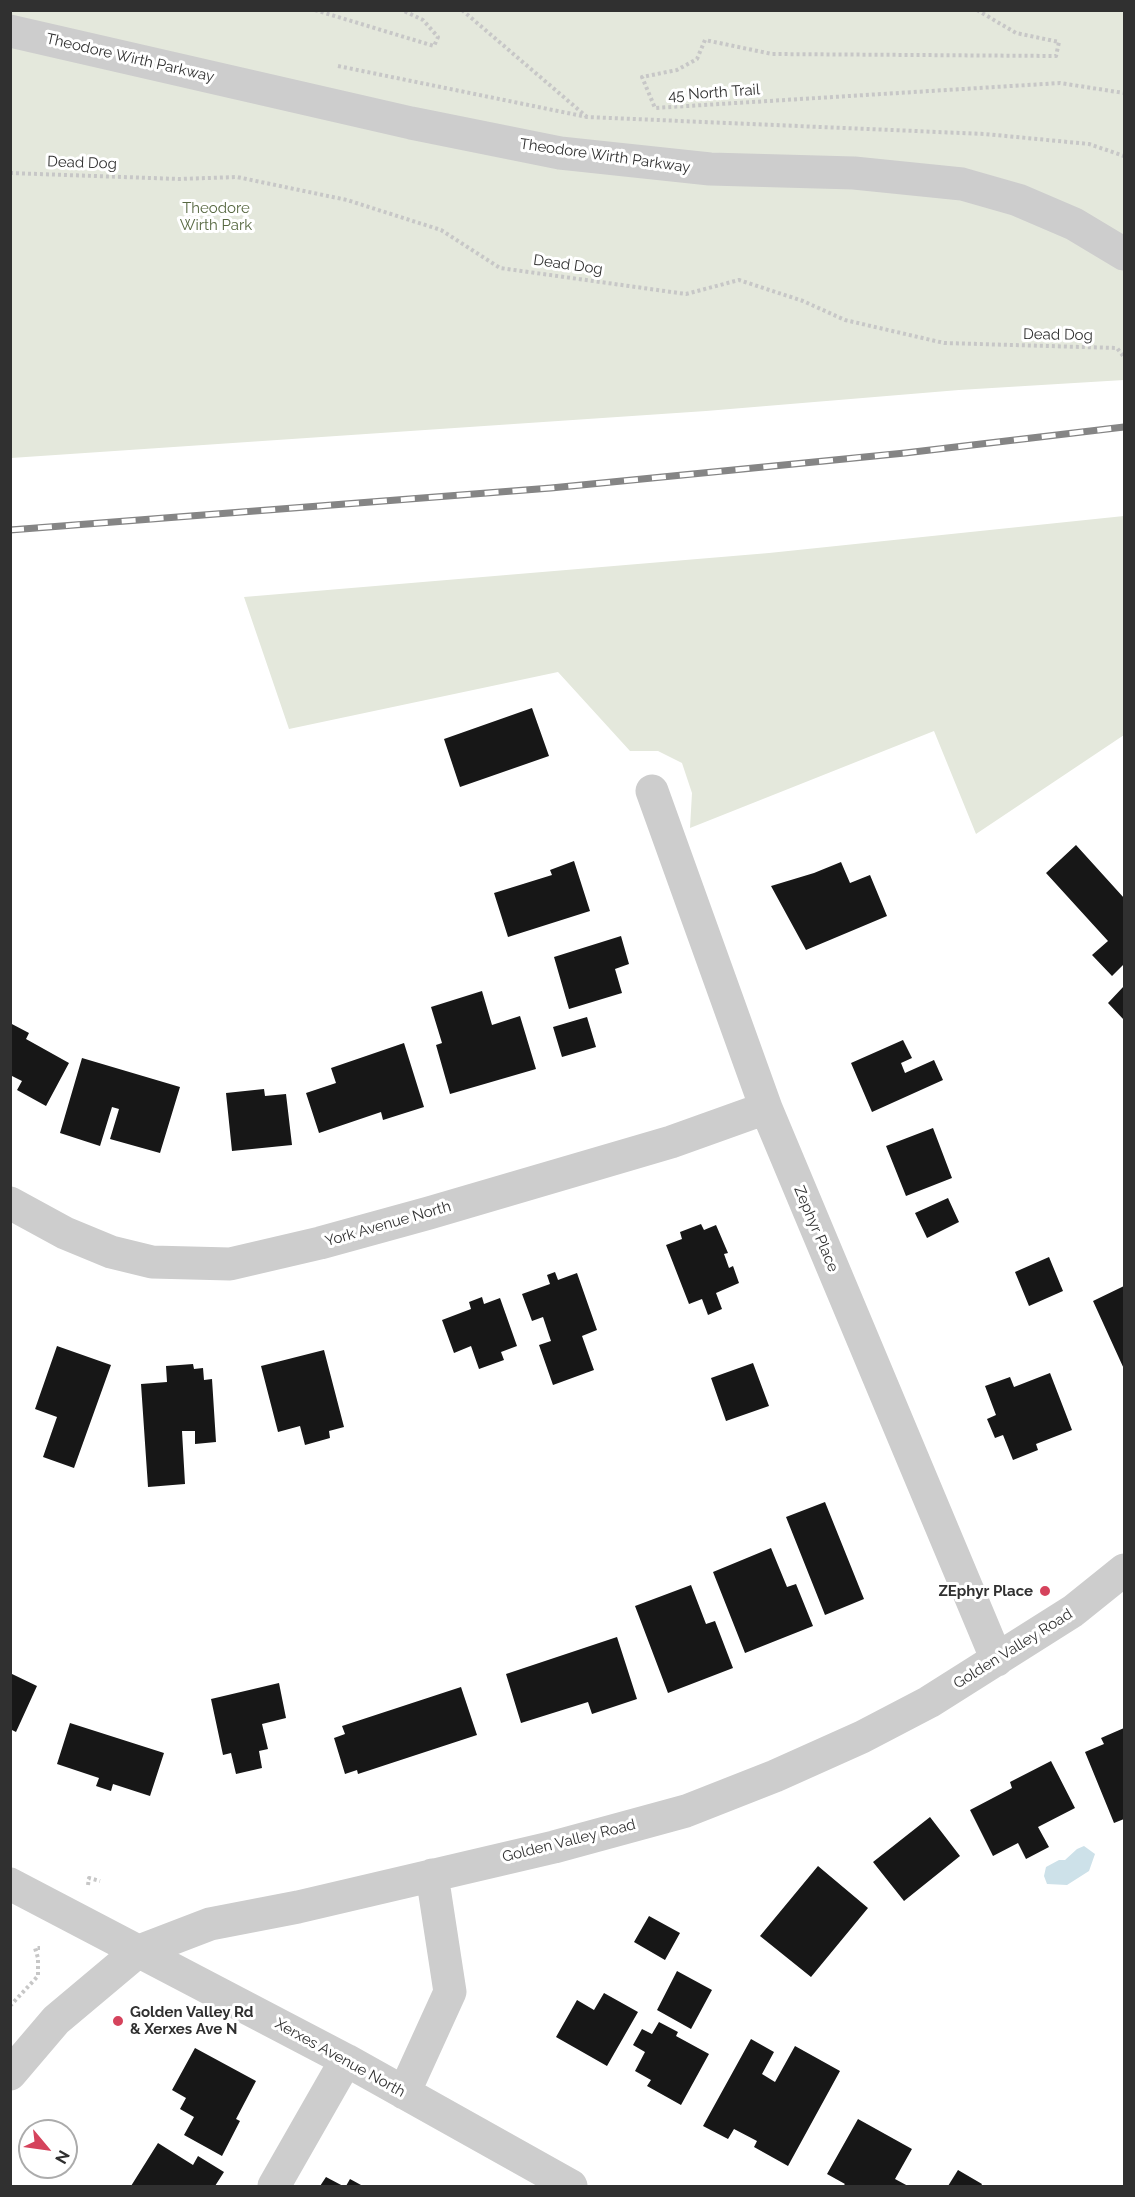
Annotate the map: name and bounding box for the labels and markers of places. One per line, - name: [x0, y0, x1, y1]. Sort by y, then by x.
- place label: ZEphyr Place: [938, 1582, 1033, 1600]
- marker: ZEphyr Place: [1038, 1584, 1052, 1598]
- place label: Golden Valley Rd & Xerxes Ave N: [130, 2003, 253, 2038]
- marker: Golden Valley Rd & Xerxes Ave N: [111, 2014, 125, 2028]

